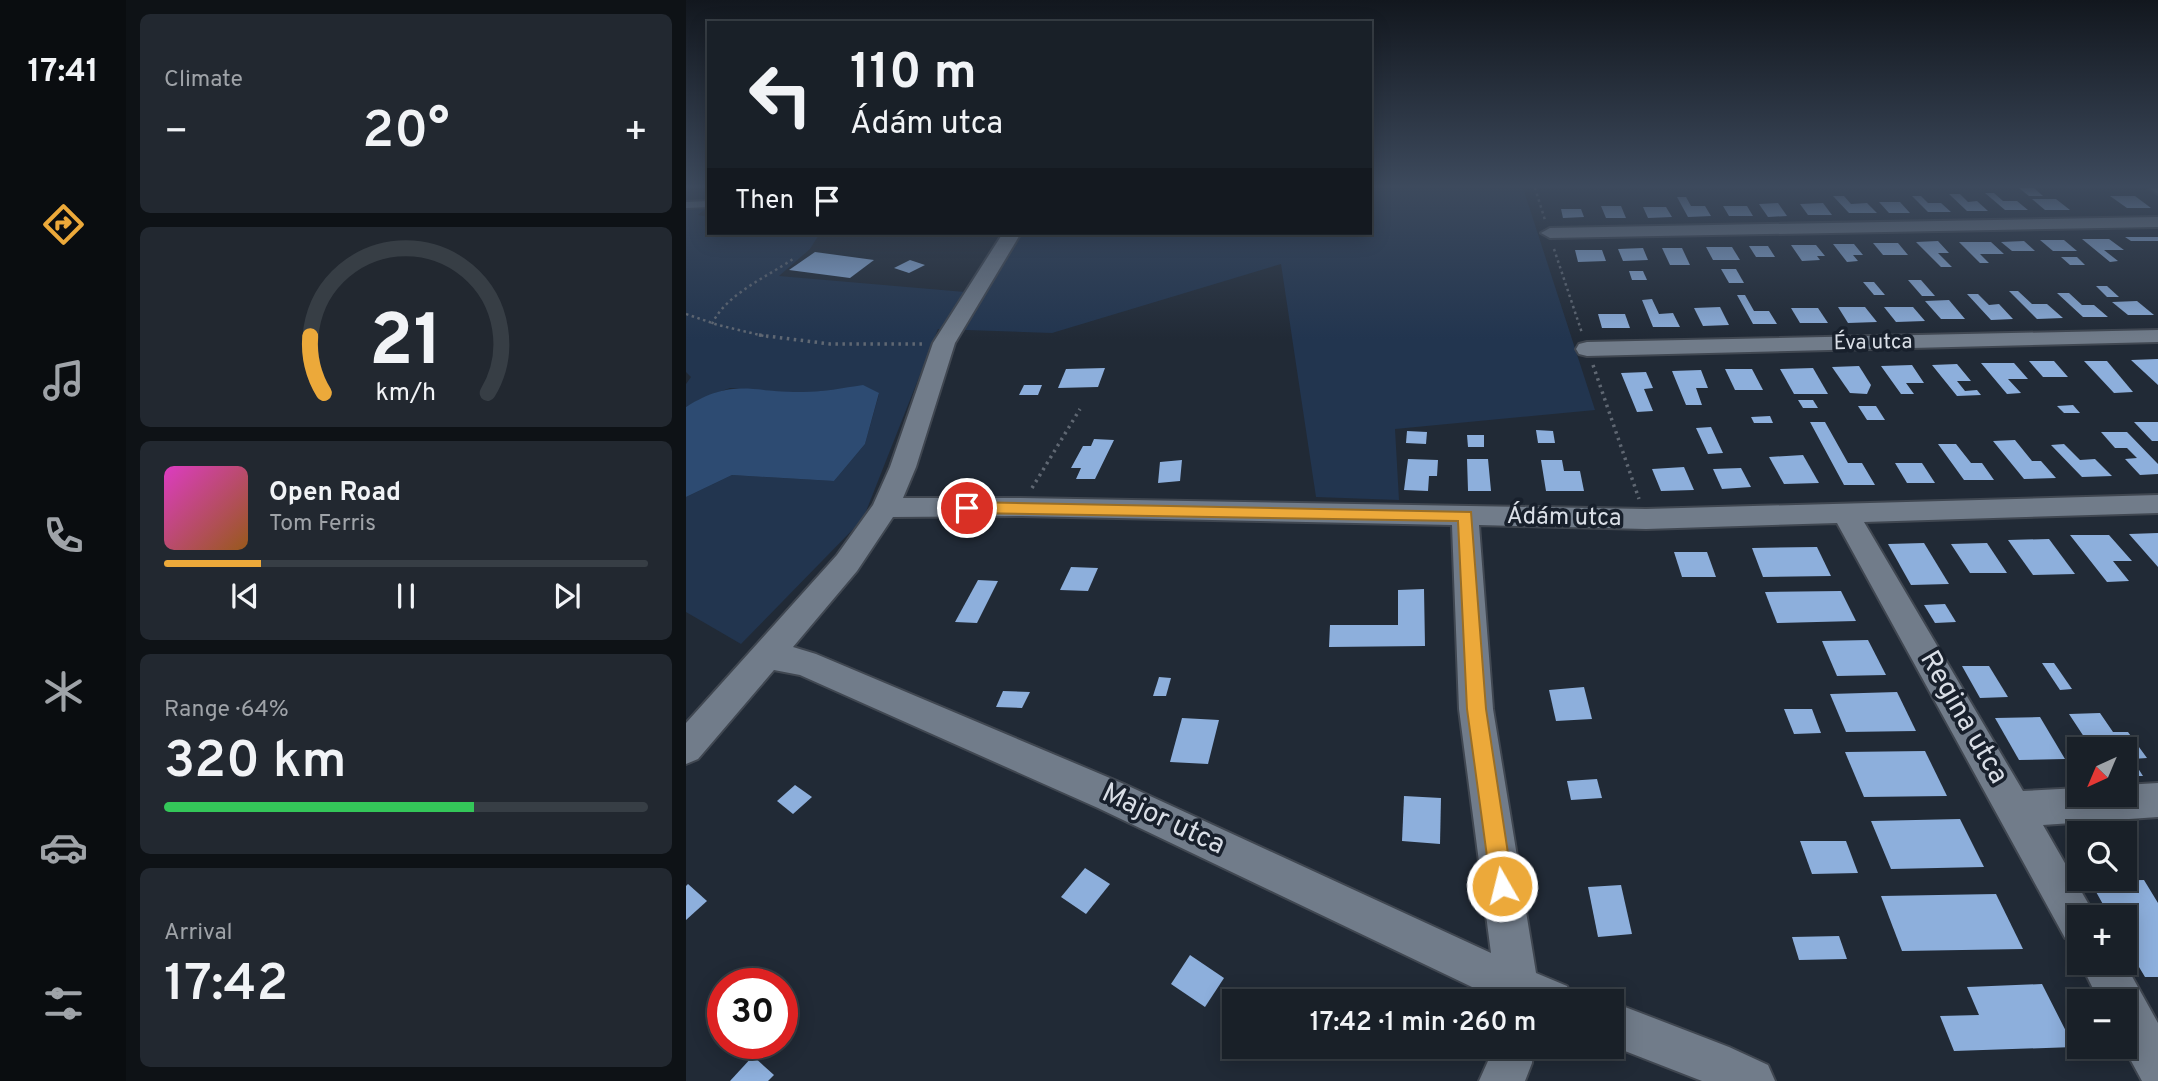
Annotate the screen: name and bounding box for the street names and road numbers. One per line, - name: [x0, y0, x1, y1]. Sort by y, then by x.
- street label: Éva utca: [1833, 328, 1913, 357]
- street label: Ádám utca: [1506, 500, 1622, 534]
- street label: Regina utca: [1910, 645, 2016, 791]
- street label: Major utca: [1096, 776, 1230, 864]

